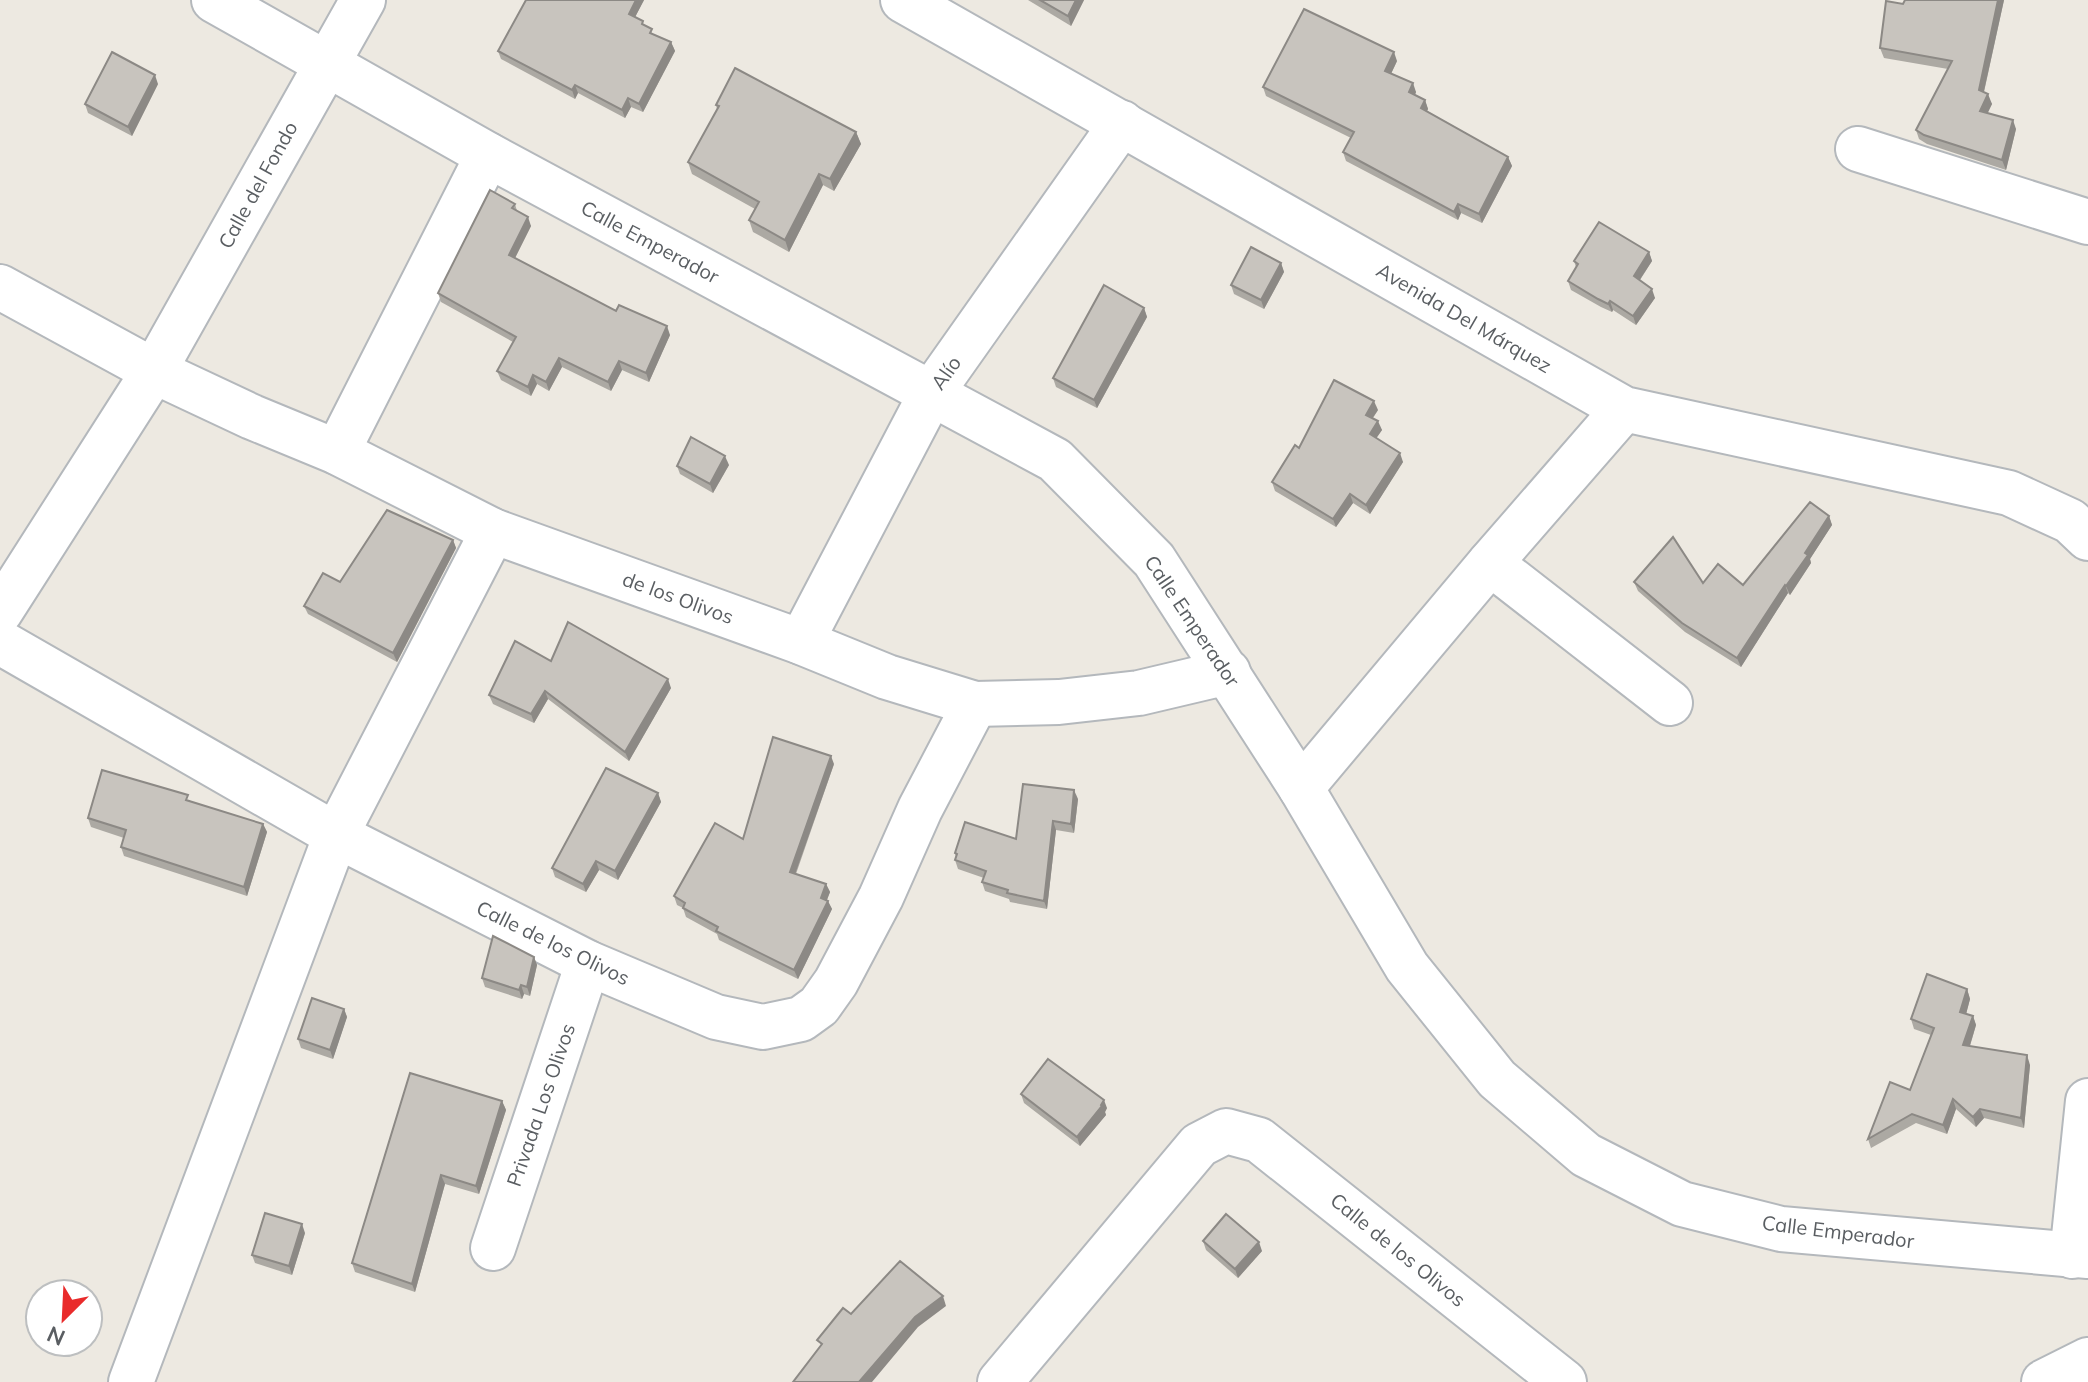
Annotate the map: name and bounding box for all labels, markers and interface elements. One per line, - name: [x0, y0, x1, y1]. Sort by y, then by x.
- street label: Calle del Fondo: [212, 117, 303, 253]
- street label: Calle Emperador: [577, 195, 724, 289]
- street label: Avenida Del Márquez: [1372, 257, 1556, 378]
- street label: Alío: [925, 351, 966, 394]
- street label: Calle Emperador: [1139, 550, 1246, 692]
- street label: de los Olivos: [619, 566, 737, 629]
- street label: Calle de los Olivos: [473, 895, 634, 990]
- street label: Privada Los Olivos: [501, 1020, 580, 1190]
- street label: Calle de los Olivos: [1325, 1187, 1471, 1312]
- street label: Calle Emperador: [1761, 1210, 1916, 1253]
- north arrow: [24, 1278, 104, 1358]
- text: N: [43, 1320, 69, 1352]

